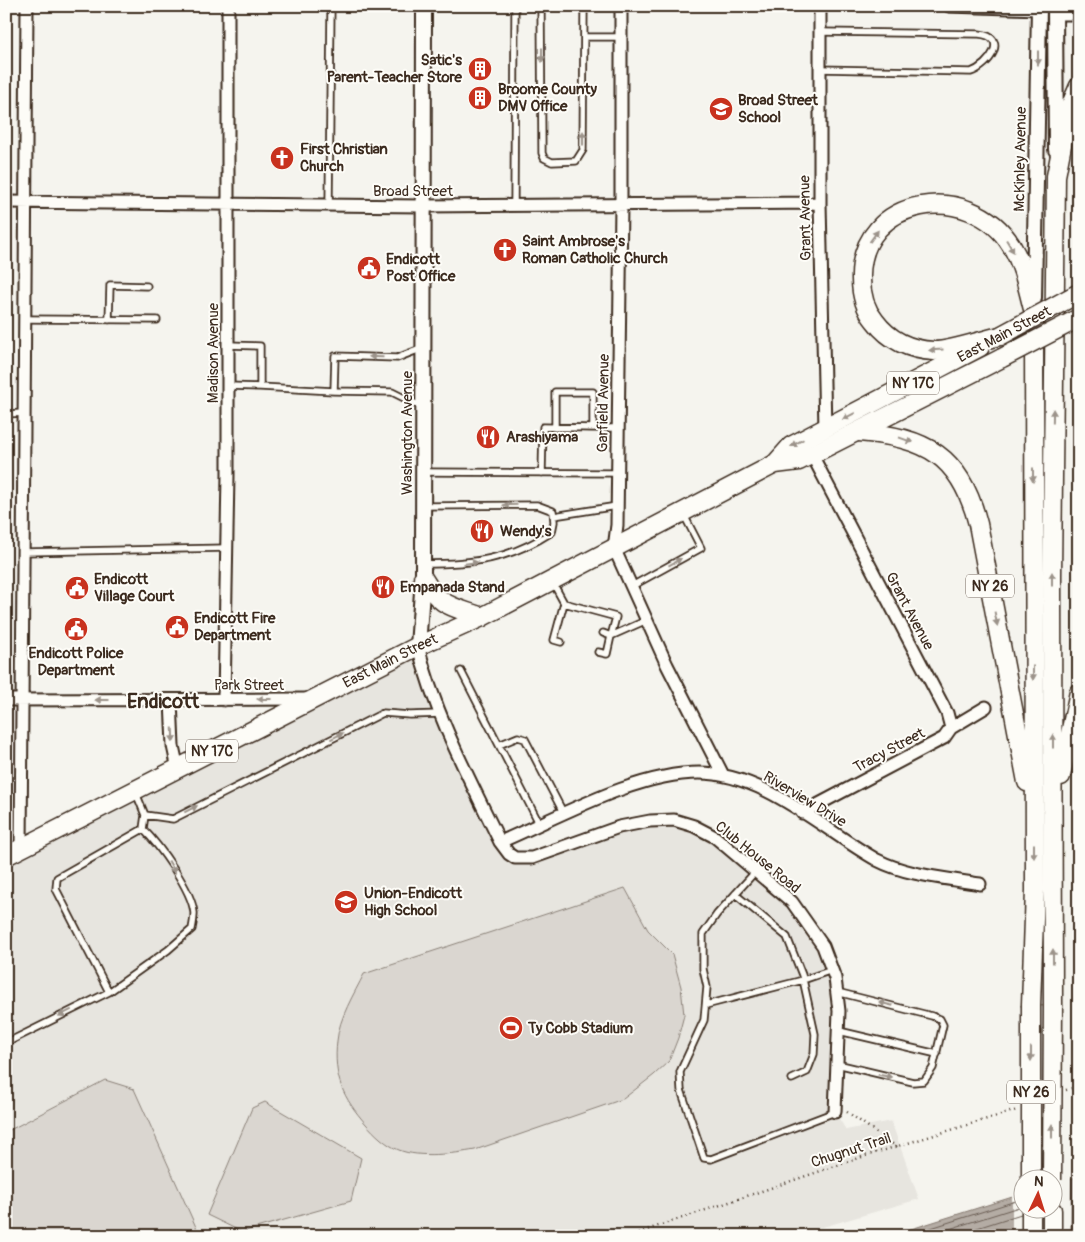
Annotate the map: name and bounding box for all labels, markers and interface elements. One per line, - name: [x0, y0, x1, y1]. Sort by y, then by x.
- one-way arrow: [538, 47, 546, 63]
- one-way arrow: [1034, 50, 1042, 66]
- place label: Satic's Parent-Teacher Store: [327, 51, 463, 87]
- building icon: Satic's Parent-Teacher Store: [467, 56, 493, 82]
- place label: Broome County DMV Office: [498, 80, 597, 116]
- building icon: Broome County DMV Office: [467, 85, 493, 111]
- place label: Broad Street School: [738, 91, 819, 127]
- school or university icon: Broad Street School: [708, 96, 734, 122]
- street label: McKinley Avenue: [1010, 106, 1031, 212]
- one-way arrow: [579, 129, 587, 145]
- place label: First Christian Church: [300, 140, 388, 176]
- church icon: First Christian Church: [269, 145, 295, 171]
- street label: Grant Avenue: [795, 174, 816, 261]
- street label: Broad Street: [373, 182, 454, 201]
- one-way arrow: [869, 229, 879, 243]
- place label: Saint Ambrose's Roman Catholic Church: [522, 232, 668, 268]
- church icon: Saint Ambrose's Roman Catholic Church: [492, 237, 518, 263]
- one-way arrow: [1006, 239, 1015, 253]
- place label: Endicott Post Office: [386, 250, 456, 286]
- public building icon: Endicott Post Office: [356, 255, 382, 281]
- street label: East Main Street: [954, 301, 1055, 367]
- street label: Madison Avenue: [204, 302, 223, 403]
- one-way arrow: [927, 346, 943, 354]
- one-way arrow: [368, 353, 384, 361]
- street label: Garfield Avenue: [593, 353, 614, 453]
- street label: Washington Avenue: [398, 370, 417, 495]
- road number: NY 17C: [887, 372, 939, 394]
- one-way arrow: [1049, 408, 1057, 424]
- one-way arrow: [842, 412, 856, 420]
- restaurant icon: Arashiyama: [475, 424, 501, 450]
- place label: Arashiyama: [506, 428, 578, 447]
- one-way arrow: [899, 436, 914, 444]
- one-way arrow: [790, 439, 805, 447]
- one-way arrow: [1029, 468, 1037, 484]
- one-way arrow: [502, 502, 518, 510]
- restaurant icon: Wendy's: [469, 518, 495, 544]
- place label: Wendy's: [500, 522, 552, 541]
- one-way arrow: [667, 558, 682, 566]
- one-way arrow: [464, 559, 480, 567]
- street label: Grant Avenue: [881, 569, 938, 654]
- place label: Endicott Village Court: [94, 570, 175, 606]
- one-way arrow: [1048, 570, 1056, 586]
- restaurant icon: Empanada Stand: [370, 574, 396, 600]
- road number: NY 26: [966, 574, 1014, 598]
- public building icon: Endicott Village Court: [64, 575, 90, 601]
- place label: Empanada Stand: [400, 578, 505, 597]
- place label: Endicott Fire Department: [194, 609, 276, 645]
- one-way arrow: [992, 612, 1000, 627]
- public building icon: Endicott Fire Department: [164, 614, 190, 640]
- public building icon: Endicott Police Department: [63, 616, 89, 642]
- street label: East Main Street: [340, 629, 442, 693]
- place label: Endicott Police Department: [29, 644, 124, 680]
- one-way arrow: [1029, 666, 1037, 682]
- street label: Park Street: [214, 676, 285, 695]
- district label: Endicott: [127, 689, 200, 714]
- one-way arrow: [93, 696, 109, 704]
- one-way arrow: [256, 696, 272, 704]
- street label: Tracy Street: [850, 723, 929, 777]
- one-way arrow: [169, 727, 177, 743]
- one-way arrow: [329, 732, 344, 740]
- one-way arrow: [1049, 733, 1057, 749]
- road number: NY 17C: [186, 739, 238, 762]
- street label: Riverview Drive: [760, 767, 850, 832]
- one-way arrow: [184, 805, 199, 813]
- street label: Club House Road: [711, 817, 804, 898]
- one-way arrow: [1030, 843, 1038, 859]
- one-way arrow: [168, 860, 176, 875]
- place label: Union-Endicott High School: [364, 884, 463, 920]
- school or university icon: Union-Endicott High School: [333, 889, 359, 915]
- one-way arrow: [1049, 948, 1057, 964]
- one-way arrow: [879, 1000, 894, 1008]
- one-way arrow: [58, 1010, 72, 1018]
- sports icon: Ty Cobb Stadium: [498, 1015, 524, 1041]
- place label: Ty Cobb Stadium: [527, 1019, 633, 1038]
- one-way arrow: [1027, 1046, 1035, 1062]
- one-way arrow: [877, 1072, 892, 1080]
- road number: NY 26: [1007, 1080, 1055, 1104]
- one-way arrow: [1048, 1123, 1056, 1139]
- street label: Chugnut Trail: [809, 1129, 894, 1172]
- north arrow: [1012, 1170, 1062, 1220]
- text: N: [1034, 1173, 1044, 1190]

